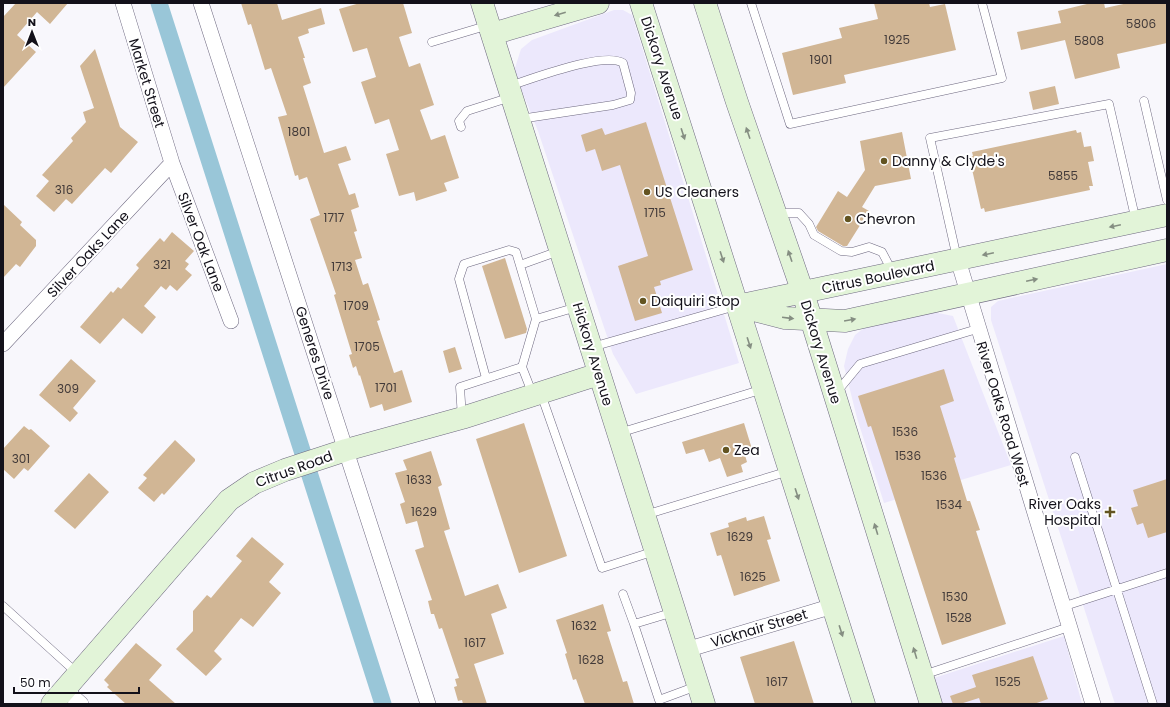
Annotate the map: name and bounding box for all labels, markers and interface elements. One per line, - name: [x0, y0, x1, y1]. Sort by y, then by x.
- one-way arrow: [554, 11, 566, 17]
- north arrow: [12, 12, 52, 52]
- text: N: [28, 14, 36, 30]
- street label: Dickory Avenue: [636, 14, 688, 122]
- house number: 5806: [1126, 15, 1156, 32]
- house number: 1925: [884, 31, 910, 48]
- house number: 5808: [1074, 32, 1104, 49]
- street label: Market Street: [124, 36, 170, 130]
- house number: 1901: [810, 51, 832, 68]
- house number: 1801: [288, 123, 310, 140]
- one-way arrow: [744, 126, 750, 138]
- one-way arrow: [680, 128, 686, 140]
- place label: Danny & Clyde's: [892, 151, 1005, 171]
- marker: Danny & Clyde's: [879, 156, 889, 166]
- house number: 5855: [1048, 167, 1078, 184]
- house number: 316: [55, 181, 73, 198]
- place label: US Cleaners: [655, 182, 739, 202]
- marker: US Cleaners: [642, 187, 652, 197]
- street label: Silver Oak Lane: [173, 189, 229, 295]
- house number: 1715: [644, 204, 666, 221]
- street label: Silver Oaks Lane: [42, 206, 134, 302]
- house number: 1717: [324, 209, 345, 226]
- place label: Chevron: [856, 209, 915, 229]
- marker: Chevron: [843, 214, 853, 224]
- one-way arrow: [1109, 223, 1121, 229]
- one-way arrow: [787, 249, 793, 261]
- one-way arrow: [982, 251, 994, 257]
- one-way arrow: [719, 252, 725, 264]
- street label: Citrus Boulevard: [820, 255, 936, 299]
- house number: 321: [153, 256, 171, 273]
- house number: 1713: [331, 258, 353, 275]
- one-way arrow: [1026, 276, 1038, 282]
- place label: Daiquiri Stop: [651, 291, 740, 311]
- marker: Daiquiri Stop: [638, 296, 648, 306]
- house number: 1709: [343, 297, 369, 314]
- street label: Dickory Avenue: [796, 298, 846, 407]
- street label: Hickory Avenue: [568, 300, 618, 408]
- street label: Generes Drive: [290, 304, 340, 403]
- one-way arrow: [782, 315, 794, 321]
- one-way arrow: [844, 316, 856, 322]
- one-way arrow: [746, 337, 752, 349]
- house number: 1705: [354, 338, 380, 355]
- street label: River Oaks Road West: [971, 339, 1035, 489]
- house number: 1701: [375, 379, 397, 396]
- house number: 309: [57, 380, 79, 397]
- house number: 1536: [892, 423, 918, 440]
- place label: Zea: [734, 440, 760, 460]
- marker: Zea: [721, 445, 731, 455]
- street label: Citrus Road: [253, 446, 335, 492]
- house number: 1536: [895, 447, 921, 464]
- house number: 301: [12, 450, 30, 467]
- house number: 1536: [921, 467, 947, 484]
- house number: 1633: [406, 471, 432, 488]
- one-way arrow: [794, 488, 800, 500]
- place label: River Oaks Hospital: [1029, 494, 1101, 530]
- house number: 1534: [936, 496, 962, 513]
- house number: 1629: [411, 503, 437, 520]
- marker: River Oaks Hospital: [1104, 506, 1116, 518]
- one-way arrow: [873, 523, 879, 535]
- house number: 1629: [727, 528, 753, 545]
- house number: 1625: [740, 568, 766, 585]
- house number: 1530: [942, 588, 968, 605]
- street label: Vicknair Street: [708, 604, 810, 652]
- house number: 1528: [946, 609, 972, 626]
- house number: 1632: [571, 617, 597, 634]
- one-way arrow: [838, 625, 844, 637]
- house number: 1617: [464, 634, 486, 651]
- one-way arrow: [912, 647, 918, 659]
- house number: 1628: [578, 651, 604, 668]
- scale bar: [14, 669, 139, 695]
- house number: 1617: [766, 673, 788, 690]
- house number: 1525: [995, 673, 1021, 690]
- text: 50 m: [20, 674, 51, 691]

